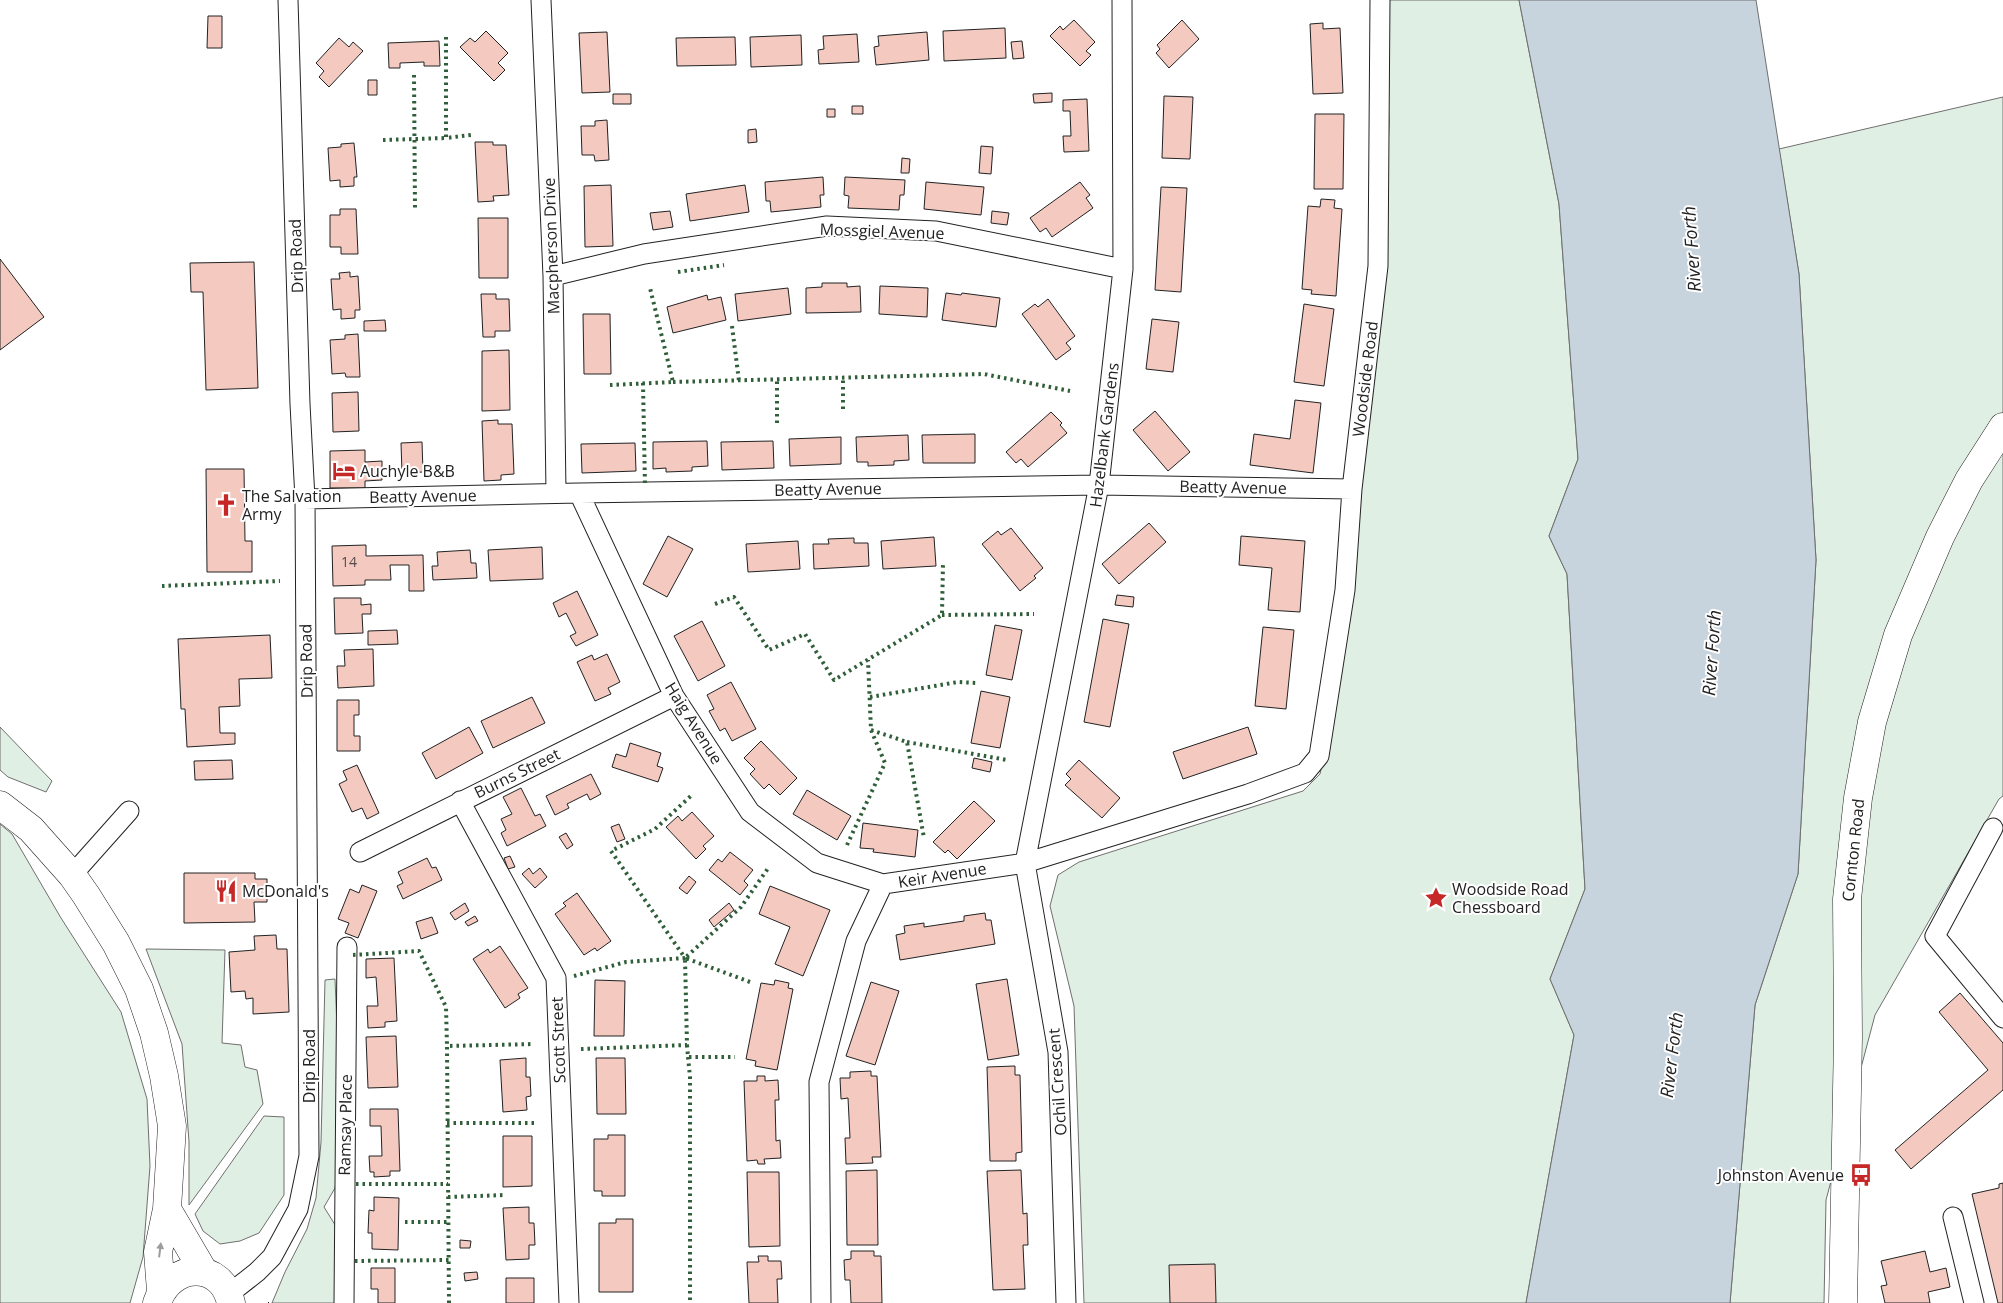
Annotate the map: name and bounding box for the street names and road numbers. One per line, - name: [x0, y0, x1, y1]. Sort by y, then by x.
- street label: Macpherson Drive: [538, 177, 564, 315]
- street label: Drip Road: [284, 218, 308, 294]
- street label: Mossgiel Avenue: [819, 218, 945, 244]
- street label: Woodside Road: [1347, 320, 1383, 438]
- street label: Hazelbank Gardens: [1084, 361, 1124, 509]
- street label: Beatty Avenue: [1179, 475, 1287, 499]
- street label: Beatty Avenue: [774, 477, 882, 501]
- street label: Beatty Avenue: [369, 484, 477, 508]
- street label: Drip Road: [294, 624, 318, 698]
- street label: Haig Avenue: [660, 678, 728, 768]
- street label: Burns Street: [470, 743, 564, 803]
- street label: Cornton Road: [1837, 797, 1869, 903]
- street label: Keir Avenue: [896, 857, 988, 893]
- street label: Scott Street: [545, 996, 570, 1084]
- street label: Ochil Crescent: [1042, 1027, 1072, 1136]
- street label: Drip Road: [298, 1029, 320, 1103]
- street label: Ramsay Place: [333, 1074, 357, 1176]

